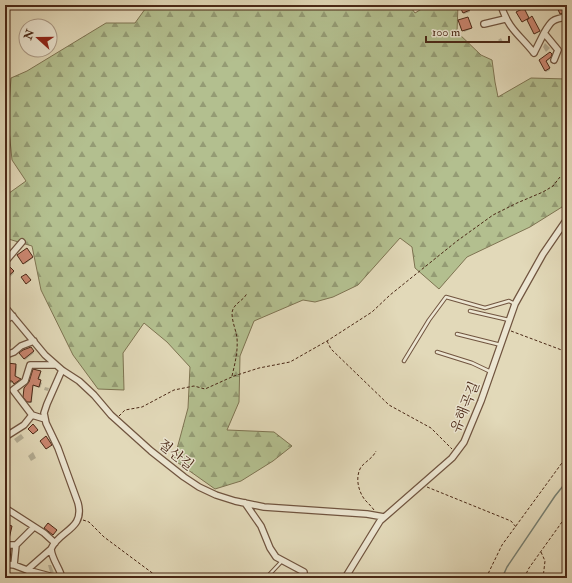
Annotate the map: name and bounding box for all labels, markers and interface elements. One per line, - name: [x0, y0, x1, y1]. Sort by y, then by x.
- north arrow: [18, 18, 58, 58]
- scale bar: [426, 18, 509, 44]
- text: 100 m: [432, 25, 461, 40]
- text: N: [21, 27, 37, 42]
- street label: 유해곡길: [447, 379, 483, 435]
- street label: 절산길: [155, 436, 197, 474]

